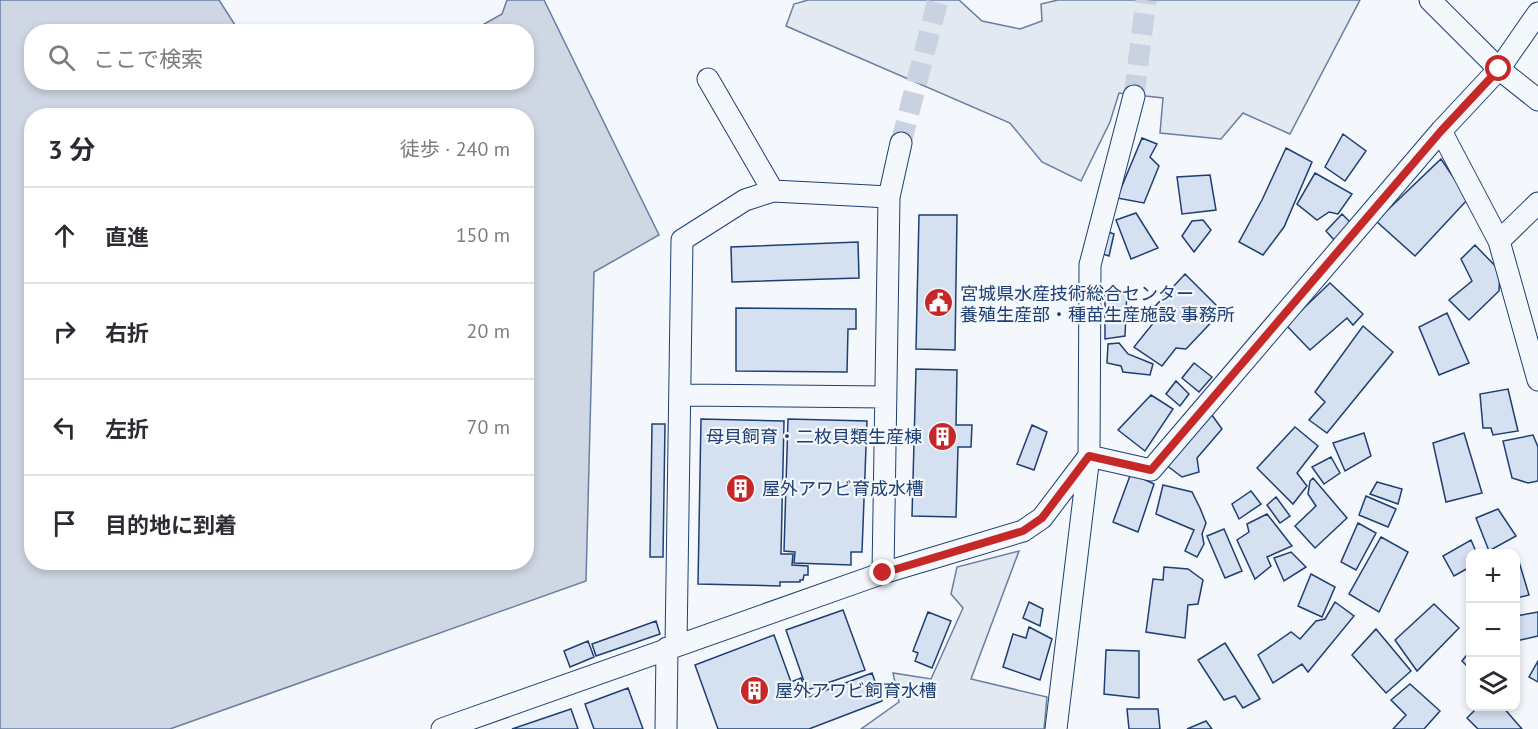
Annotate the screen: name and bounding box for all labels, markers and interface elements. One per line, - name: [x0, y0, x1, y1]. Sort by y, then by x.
- search box: [24, 24, 534, 90]
- icon: search: [45, 41, 78, 74]
- text: ここで検索: [93, 45, 203, 73]
- route start: [1485, 55, 1511, 81]
- text: 3 分: [48, 133, 95, 166]
- text: 徒歩 · 240 m: [400, 136, 510, 162]
- icon: ahead: [48, 219, 81, 252]
- text: 150 m: [456, 222, 510, 248]
- text: 直進: [105, 223, 149, 251]
- place label: 宮城県水産技術総合センター 養殖生産部・種苗生産施設 事務所: [960, 282, 1235, 326]
- public building icon: 宮城県水産技術総合センター 養殖生産部・種苗生産施設 事務所: [923, 287, 955, 319]
- icon: right: [48, 315, 81, 348]
- text: 20 m: [467, 318, 510, 344]
- text: 右折: [105, 319, 149, 347]
- icon: left: [48, 411, 81, 444]
- text: 70 m: [467, 414, 510, 440]
- text: 左折: [105, 415, 149, 443]
- building icon: 母貝飼育・二枚貝類生産棟: [927, 420, 959, 452]
- place label: 母貝飼育・二枚貝類生産棟: [706, 425, 922, 448]
- building icon: 屋外アワビ育成水槽: [725, 472, 757, 504]
- place label: 屋外アワビ育成水槽: [762, 477, 924, 500]
- icon: arrive: [48, 507, 81, 540]
- text: 目的地に到着: [105, 511, 237, 539]
- map controls: [1466, 549, 1520, 711]
- button: +: [1466, 549, 1520, 603]
- route end: [869, 559, 895, 585]
- button: −: [1466, 603, 1520, 657]
- button: layers: [1466, 657, 1520, 711]
- building icon: 屋外アワビ飼育水槽: [738, 674, 770, 706]
- place label: 屋外アワビ飼育水槽: [775, 679, 937, 702]

